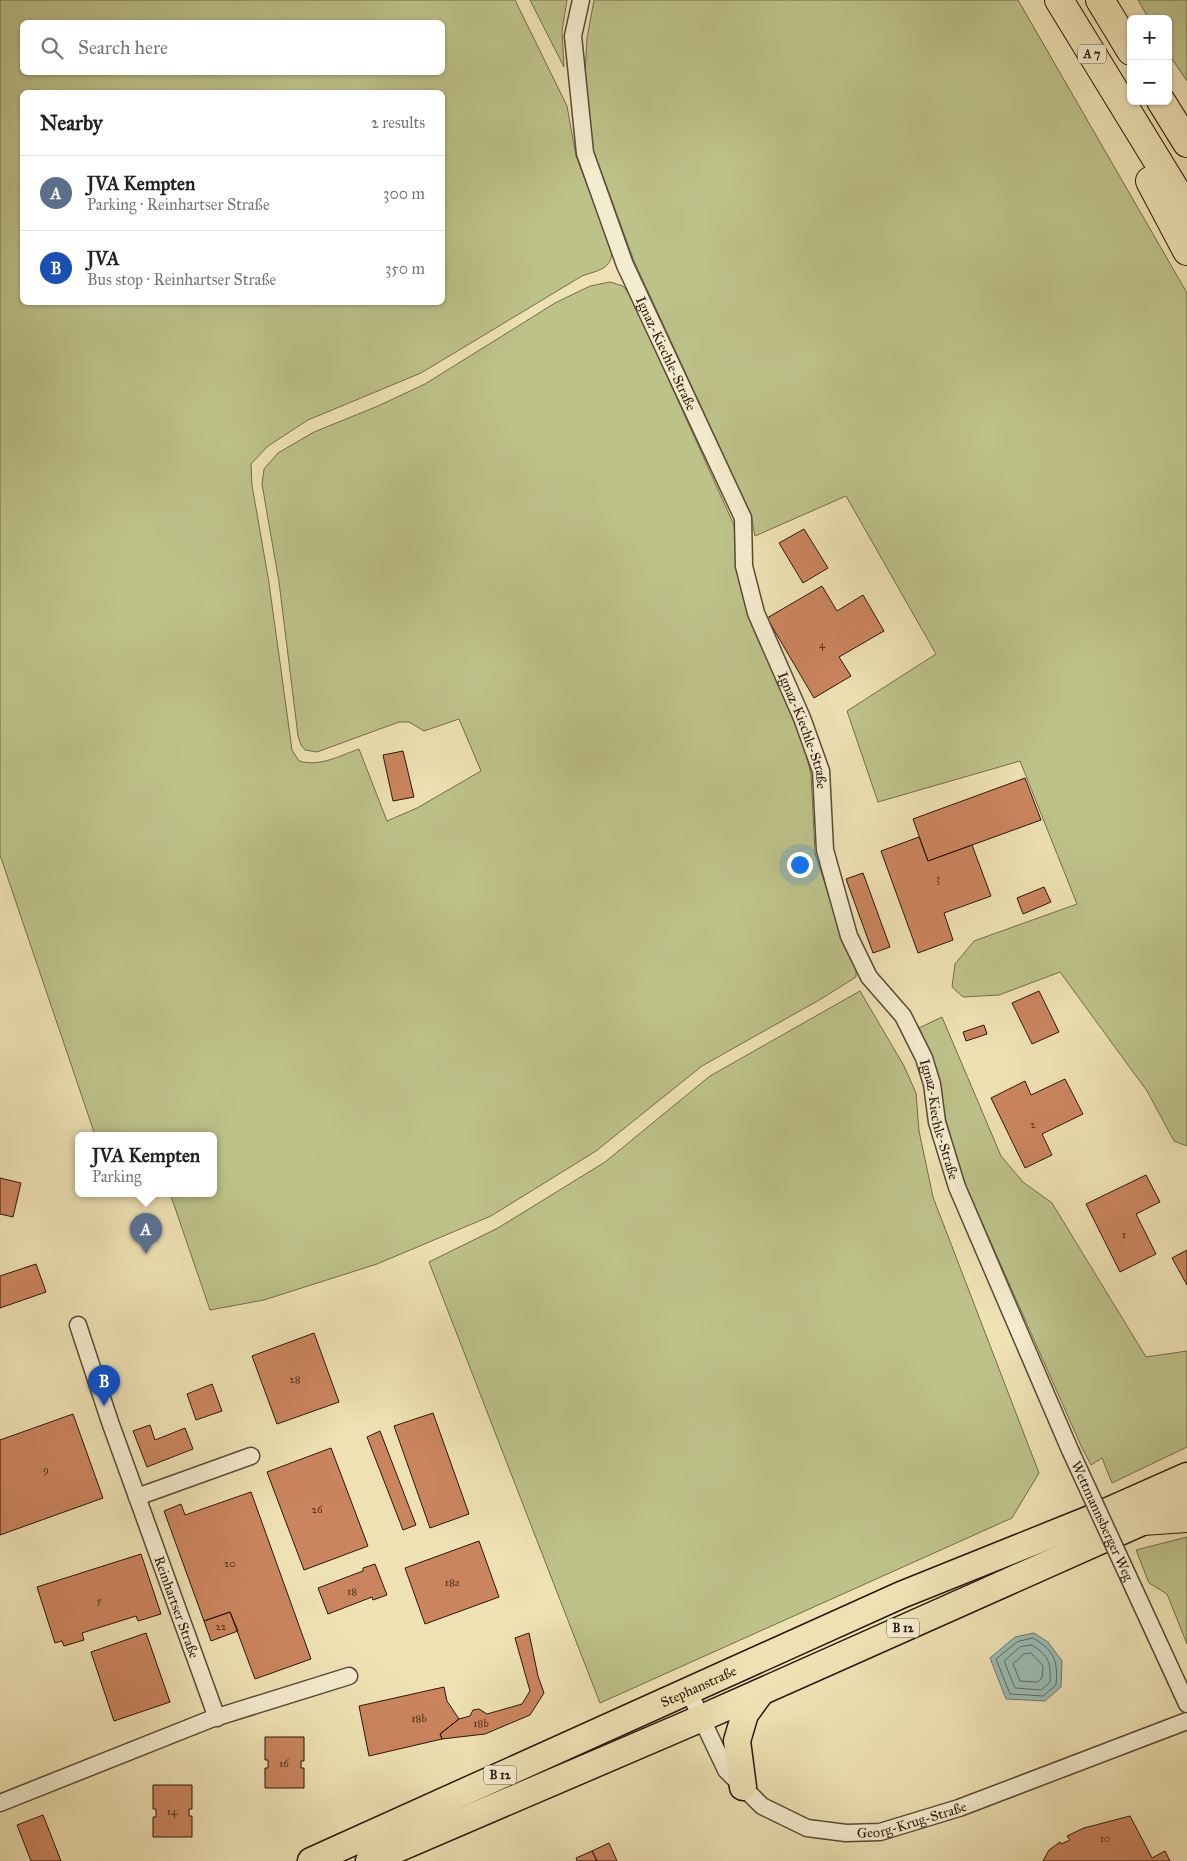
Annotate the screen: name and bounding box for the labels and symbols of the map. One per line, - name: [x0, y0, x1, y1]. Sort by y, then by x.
- road number: A 7: [1078, 44, 1106, 64]
- street label: Ignaz-Kiechle-Straße: [632, 294, 700, 414]
- house number: 4: [819, 638, 826, 651]
- street label: Ignaz-Kiechle-Straße: [774, 669, 830, 790]
- your location: [787, 852, 813, 878]
- house number: 3: [936, 872, 940, 885]
- street label: Ignaz-Kiechle-Straße: [916, 1057, 962, 1182]
- house number: 2: [1030, 1118, 1036, 1131]
- pin: A: [130, 1213, 162, 1254]
- house number: 1: [1122, 1228, 1126, 1241]
- pin: B: [88, 1365, 120, 1406]
- house number: 28: [289, 1373, 301, 1386]
- street label: Wettmannsberger Weg: [1067, 1458, 1137, 1584]
- house number: 9: [43, 1463, 49, 1476]
- house number: 26: [311, 1503, 323, 1516]
- street label: Reinhartser Straße: [150, 1554, 203, 1661]
- house number: 20: [224, 1557, 236, 1570]
- house number: 18a: [445, 1576, 460, 1589]
- house number: 18: [347, 1585, 357, 1598]
- house number: 5: [96, 1594, 102, 1607]
- road number: B 12: [887, 1619, 919, 1638]
- house number: 22: [216, 1620, 227, 1633]
- street label: Stephanstraße: [658, 1662, 739, 1711]
- house number: 18b: [411, 1712, 427, 1725]
- house number: 18b: [473, 1717, 489, 1730]
- house number: 16: [279, 1757, 289, 1770]
- road number: B 12: [484, 1766, 516, 1784]
- street label: Georg-Krug-Straße: [857, 1798, 969, 1842]
- house number: 14: [167, 1805, 178, 1818]
- house number: 10: [1100, 1832, 1110, 1845]

